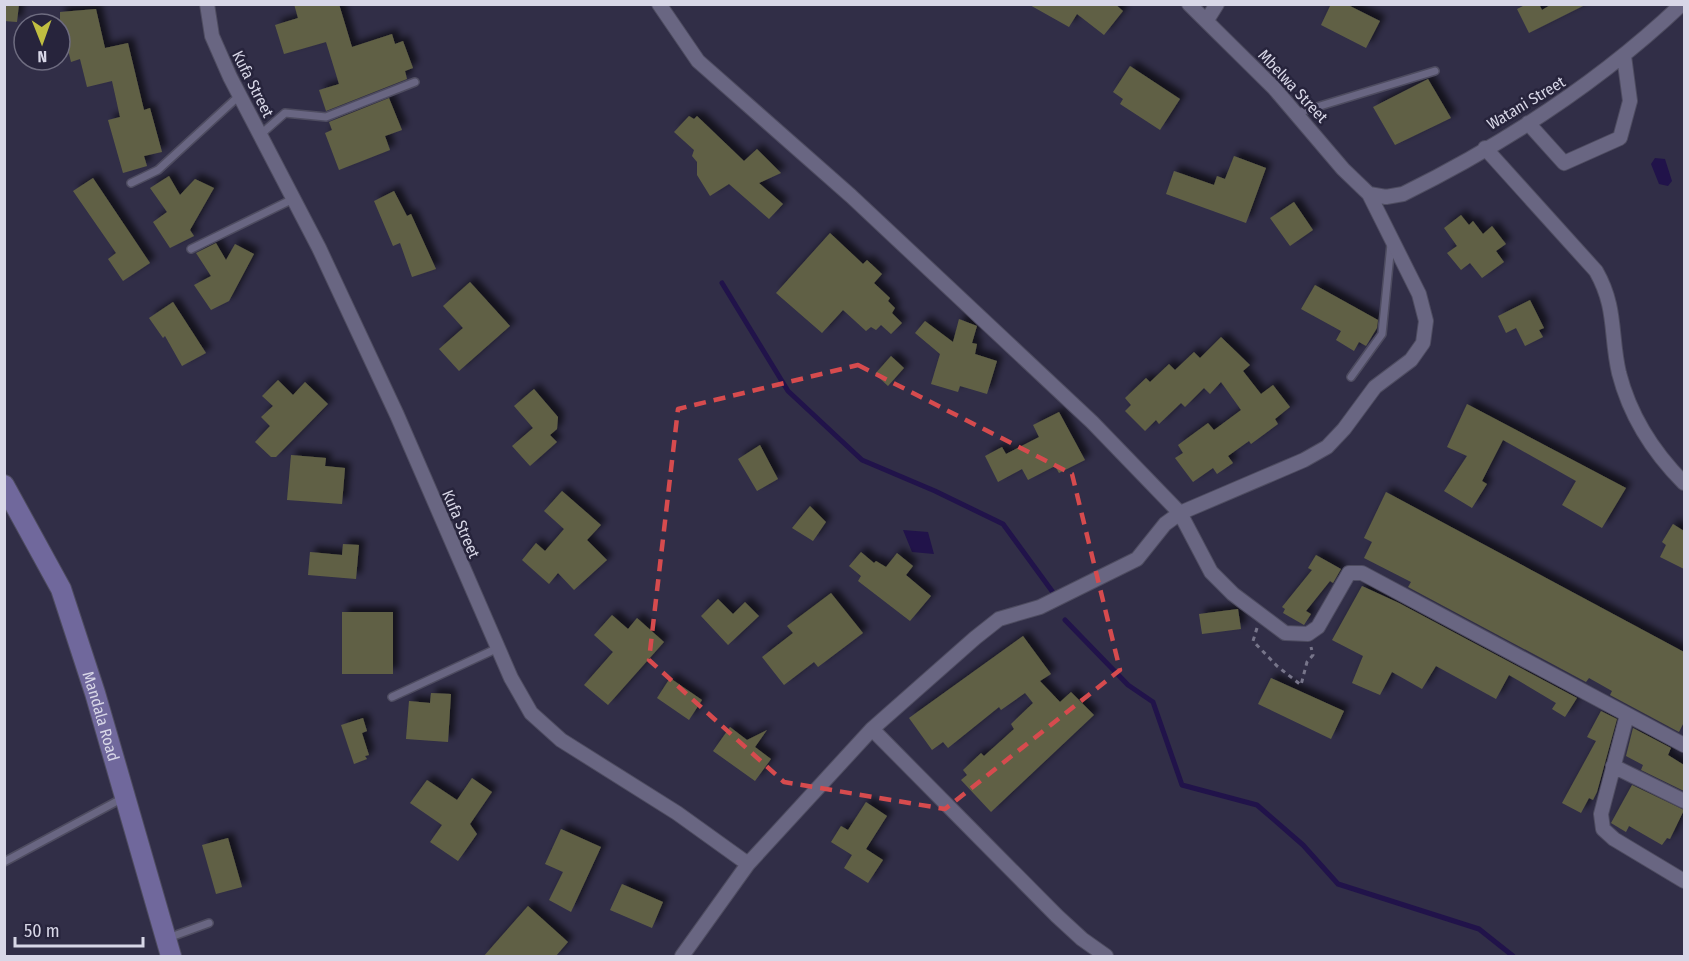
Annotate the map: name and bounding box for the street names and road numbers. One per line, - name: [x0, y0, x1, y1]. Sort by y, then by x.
- street label: Mbelwa Street: [1254, 45, 1332, 127]
- street label: Kufa Street: [228, 48, 278, 121]
- street label: Watani Street: [1483, 72, 1569, 134]
- street label: Kufa Street: [438, 487, 484, 562]
- street label: Mandala Road: [79, 669, 124, 763]

